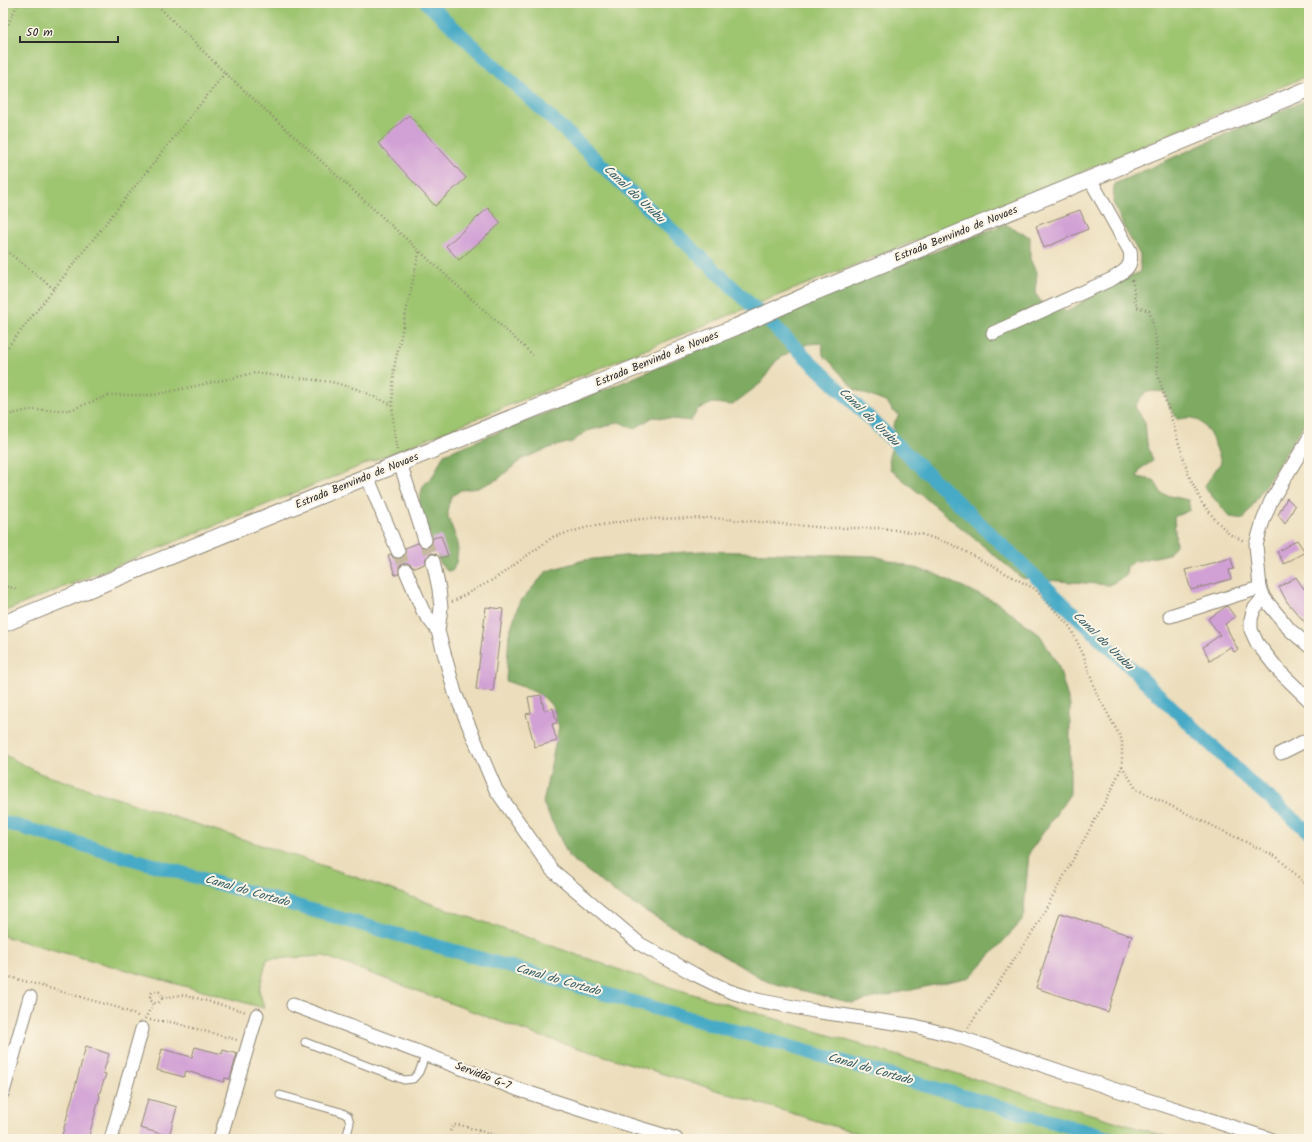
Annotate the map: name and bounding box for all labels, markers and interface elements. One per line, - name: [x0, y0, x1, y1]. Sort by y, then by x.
- scale bar: [20, 18, 118, 44]
- text: 50 m: [26, 23, 53, 42]
- water label: Canal do Urubu: [599, 161, 670, 228]
- street label: Estrada Benvindo de Novaes: [892, 201, 1021, 267]
- street label: Estrada Benvindo de Novaes: [593, 326, 722, 392]
- water label: Canal do Urubu: [834, 383, 904, 452]
- street label: Estrada Benvindo de Novaes: [293, 448, 422, 514]
- water label: Canal do Urubu: [1068, 607, 1138, 676]
- water label: Canal do Cortado: [203, 870, 293, 913]
- water label: Canal do Cortado: [514, 959, 604, 1002]
- water label: Canal do Cortado: [826, 1048, 916, 1091]
- street label: Servidão G-7: [452, 1057, 514, 1095]

